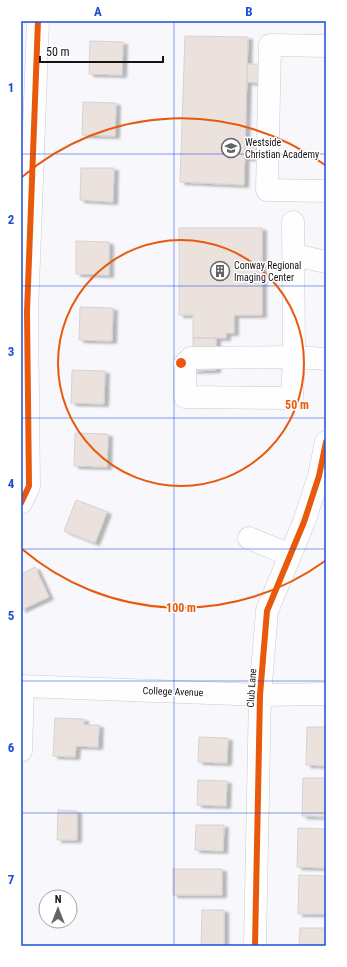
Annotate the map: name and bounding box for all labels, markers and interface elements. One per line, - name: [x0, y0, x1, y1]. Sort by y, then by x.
- text: A: [94, 4, 102, 19]
- text: B: [245, 4, 253, 19]
- scale bar: [40, 38, 163, 64]
- text: 50 m: [46, 45, 70, 59]
- text: 1: [8, 80, 14, 95]
- school or university icon: Westside Christian Academy: [220, 137, 242, 159]
- place label: Westside Christian Academy: [245, 137, 319, 160]
- text: 2: [8, 212, 15, 227]
- building icon: Conway Regional Imaging Center: [209, 260, 231, 282]
- place label: Conway Regional Imaging Center: [234, 260, 301, 283]
- text: 3: [8, 344, 14, 359]
- centre of rings: [174, 356, 188, 370]
- text: 50 m: [285, 398, 309, 412]
- text: 4: [8, 476, 15, 491]
- text: 100 m: [166, 601, 196, 615]
- text: 5: [8, 608, 15, 623]
- street label: Club Lane: [245, 668, 258, 708]
- street label: College Avenue: [142, 685, 204, 698]
- text: 6: [8, 740, 15, 755]
- text: 7: [8, 872, 15, 887]
- north arrow: [38, 889, 78, 929]
- text: N: [55, 893, 62, 906]

